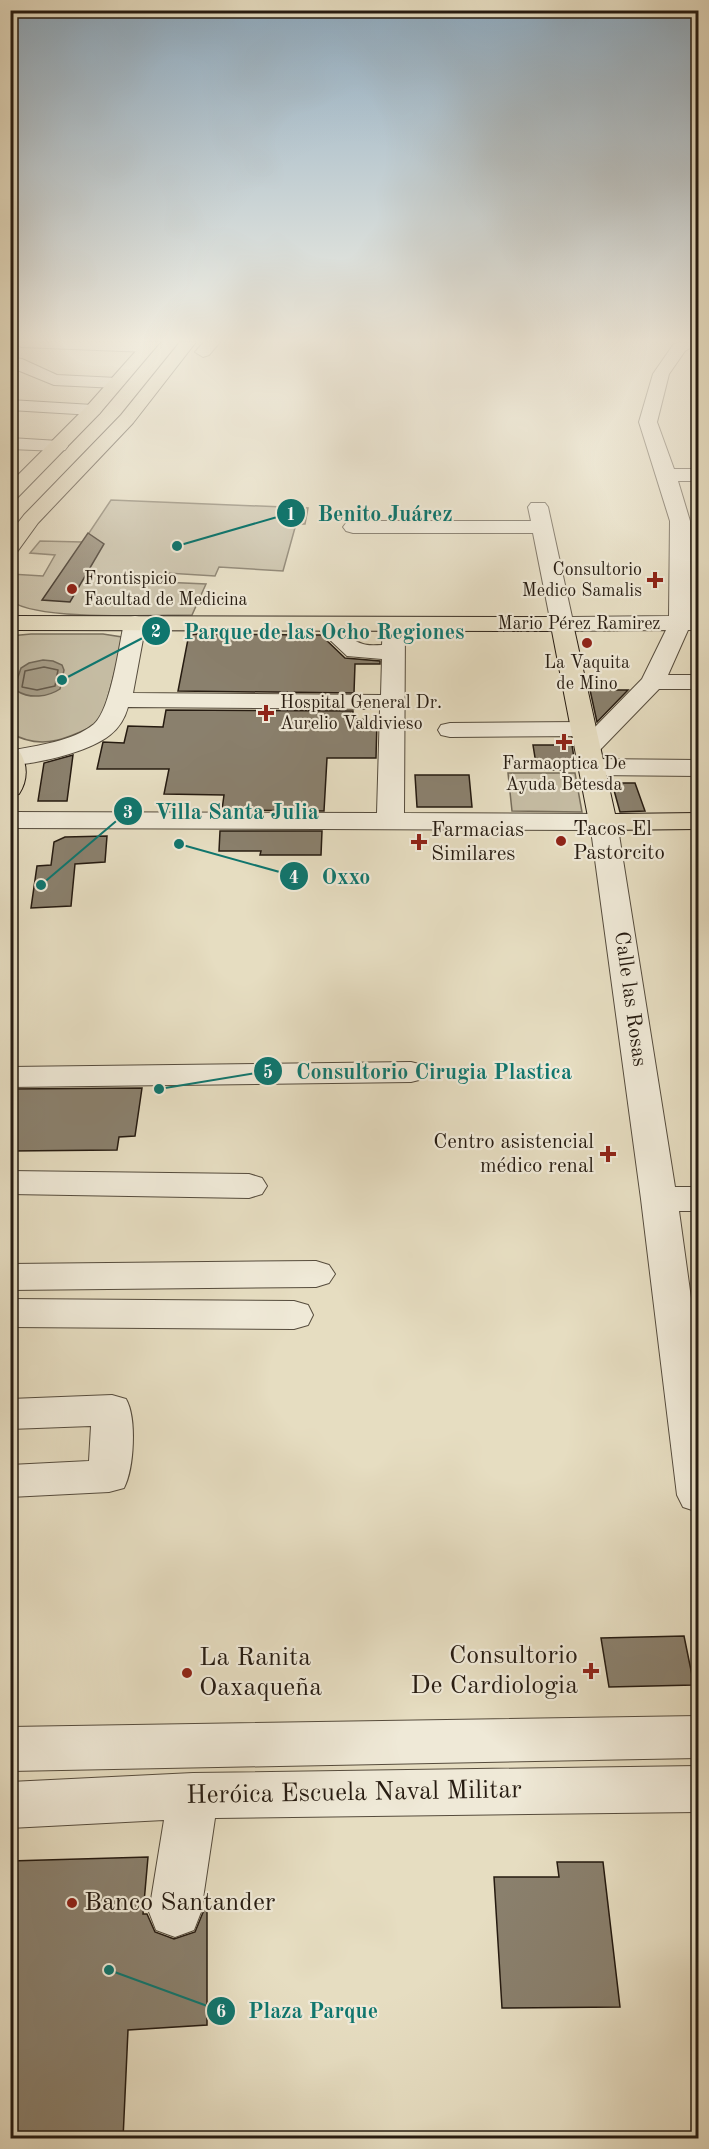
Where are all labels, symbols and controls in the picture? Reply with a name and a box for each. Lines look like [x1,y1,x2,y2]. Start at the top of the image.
callout: Benito Juárez [276,493,465,533]
text: Benito Juárez [317,504,453,526]
text: 1 [286,506,296,524]
place label: Consultorio Medico Samalis [522,561,642,600]
place label: Frontispicio Facultad de Medicina [84,570,248,609]
marker: Consultorio Medico Samalis [646,571,664,589]
marker: Frontispicio Facultad de Medicina [65,582,79,596]
callout: Parque de las Ocho Regiones [141,611,476,651]
street label: Mario Pérez Ramirez [498,615,660,633]
text: Parque de las Ocho Regiones [183,622,465,644]
text: 2 [151,623,161,641]
marker: La Vaquita de Mino [580,636,594,650]
place label: La Vaquita de Mino [544,654,630,693]
place label: Hospital General Dr. Aurelio Valdivieso [280,694,442,733]
marker: Hospital General Dr. Aurelio Valdivieso [257,704,275,722]
marker: Farmaoptica De Ayuda Betesda [555,733,573,751]
place label: Farmaoptica De Ayuda Betesda [502,755,626,794]
callout: Villa Santa Julia [113,791,331,831]
text: Villa Santa Julia [155,802,319,824]
text: 3 [123,804,133,822]
place label: Tacos El Pastorcito [573,819,665,864]
place label: Farmacias Similares [431,820,524,865]
marker: Tacos El Pastorcito [554,834,568,848]
marker: Farmacias Similares [412,835,426,849]
callout: Oxxo [279,856,382,896]
text: Oxxo [322,867,370,889]
text: 4 [289,869,299,887]
street label: Calle las Rosas [610,930,650,1068]
callout: Consultorio Cirugia Plastica [253,1051,584,1091]
text: Consultorio Cirugia Plastica [296,1062,572,1084]
text: 5 [263,1064,273,1082]
place label: Centro asistencial médico renal [433,1132,594,1177]
marker: Centro asistencial médico renal [599,1145,617,1163]
place label: Consultorio De Cardiologia [410,1643,578,1699]
place label: La Ranita Oaxaqueña [199,1645,322,1701]
marker: Consultorio De Cardiologia [582,1662,600,1680]
marker: La Ranita Oaxaqueña [180,1666,194,1680]
street label: Heróica Escuela Naval Militar [186,1777,522,1809]
place label: Banco Santander [84,1890,276,1916]
marker: Banco Santander [65,1896,79,1910]
callout: Plaza Parque [206,1991,390,2031]
text: Plaza Parque [248,2001,378,2023]
text: 6 [216,2003,226,2021]

